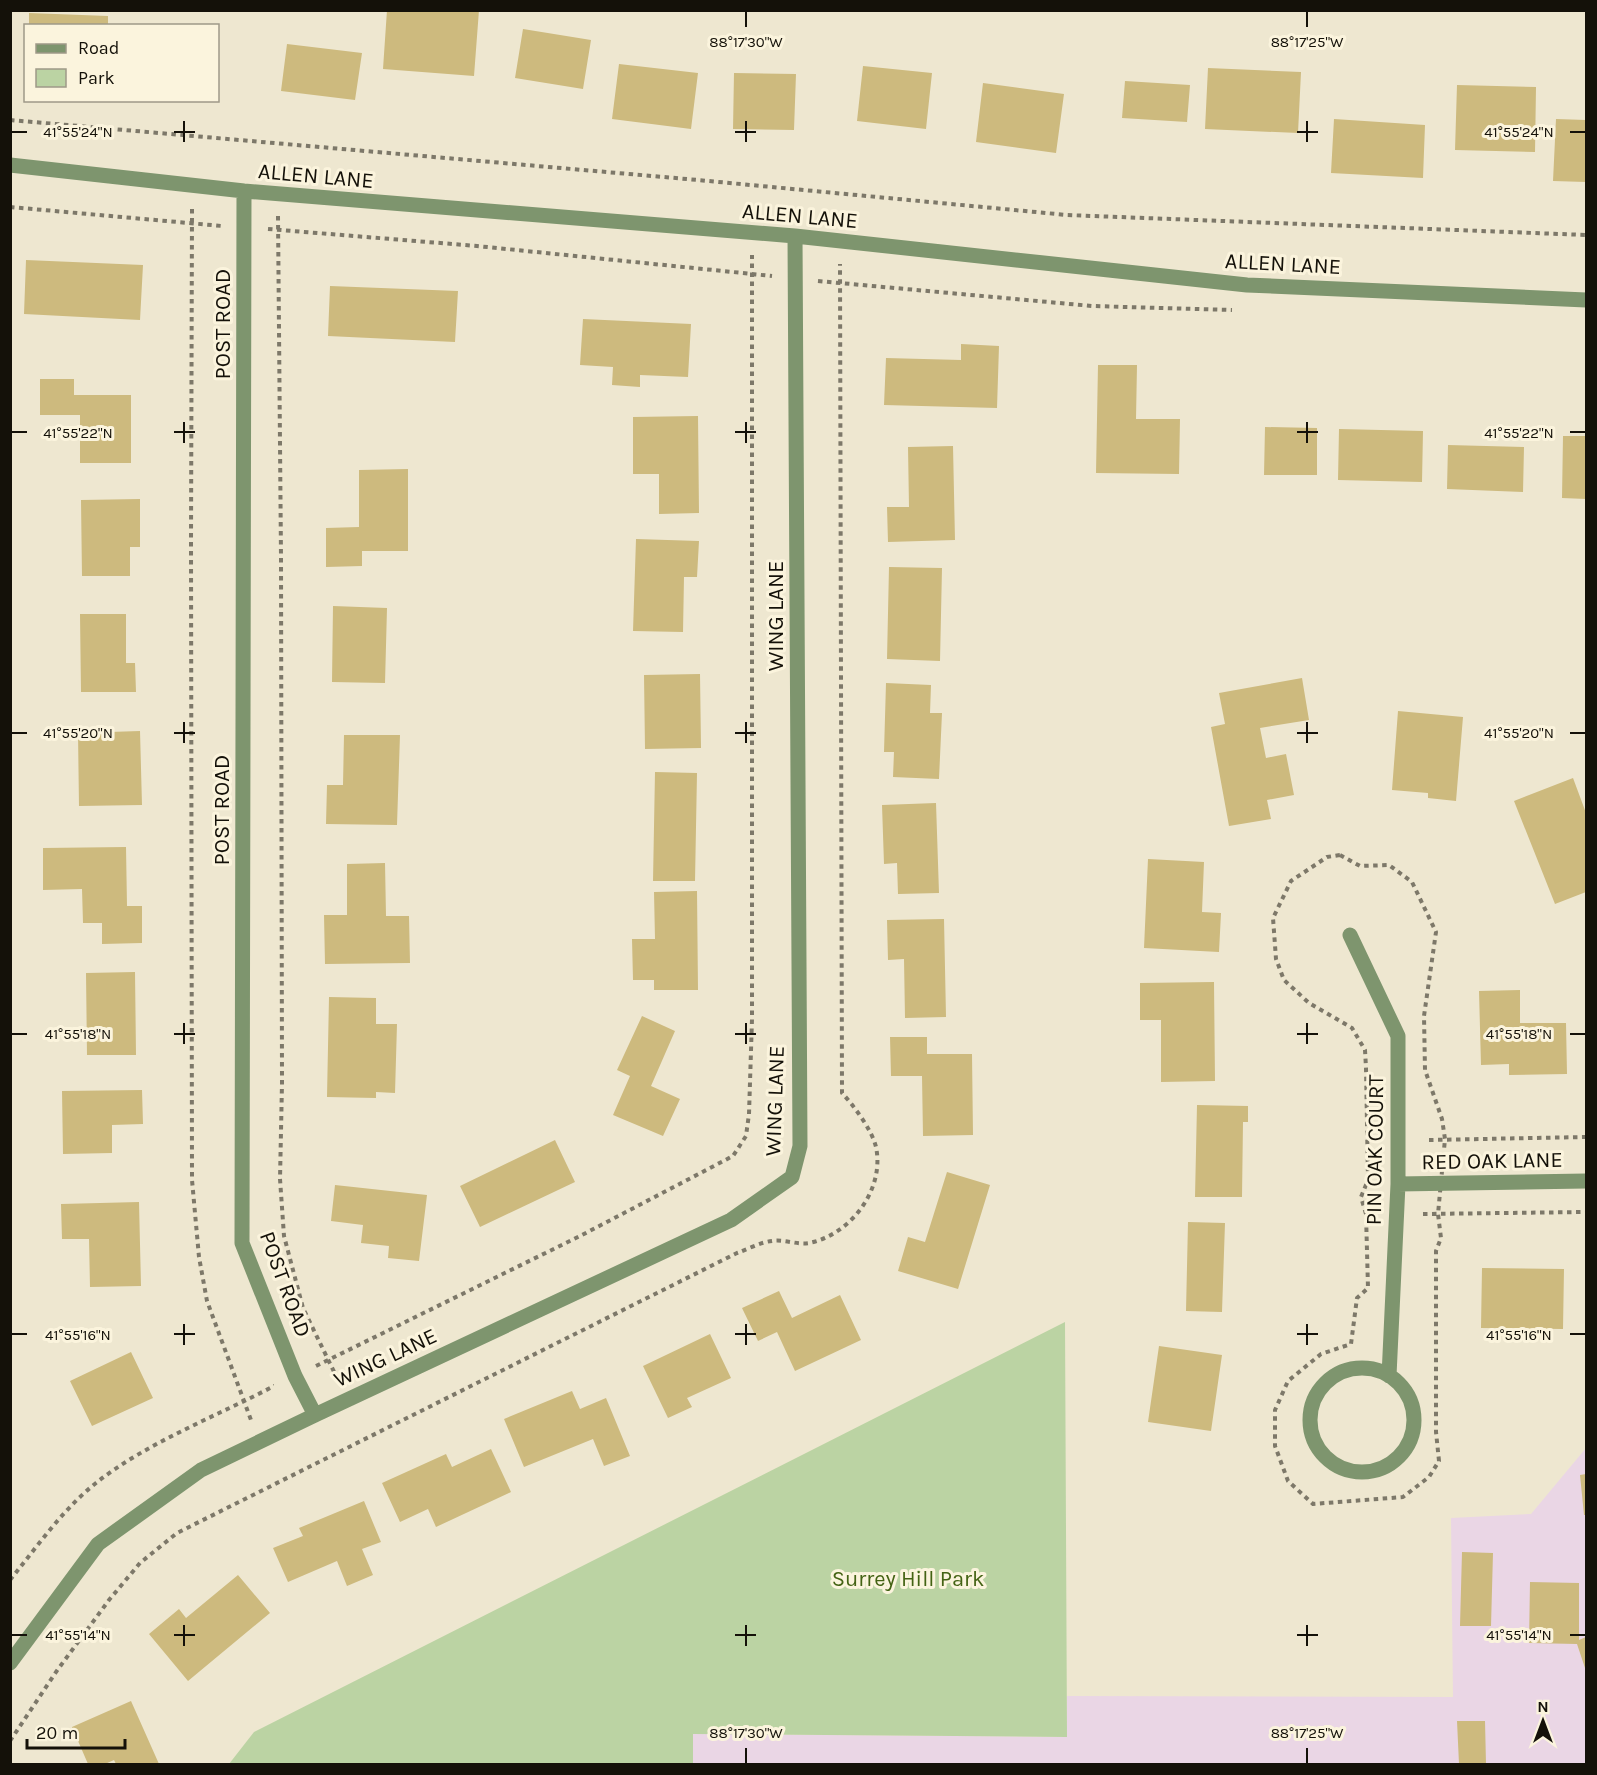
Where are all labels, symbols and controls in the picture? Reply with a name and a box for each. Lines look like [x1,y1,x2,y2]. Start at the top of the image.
legend [24,24,219,102]
text: 88°17'30"W [709,33,783,51]
text: 88°17'25"W [1271,33,1344,51]
text: Road [78,37,119,59]
text: Park [78,67,115,89]
text: 41°55'24"N [43,123,113,141]
text: 41°55'24"N [1484,123,1554,141]
street label: ALLEN LANE [257,158,375,194]
street label: ALLEN LANE [741,198,859,234]
street label: ALLEN LANE [1224,248,1342,280]
street label: POST ROAD [210,269,236,379]
text: 41°55'22"N [43,424,113,442]
text: 41°55'22"N [1484,424,1554,442]
street label: WING LANE [763,561,789,671]
text: 41°55'20"N [43,724,113,742]
text: 41°55'20"N [1484,724,1554,742]
street label: POST ROAD [209,755,235,865]
text: 41°55'18"N [45,1025,111,1043]
text: 41°55'18"N [1486,1025,1552,1043]
street label: WING LANE [760,1045,790,1157]
street label: PIN OAK COURT [1361,1075,1389,1226]
street label: RED OAK LANE [1421,1147,1563,1175]
street label: POST ROAD [254,1228,316,1341]
street label: WING LANE [330,1323,441,1393]
text: 41°55'16"N [45,1326,111,1344]
text: 41°55'16"N [1486,1326,1552,1344]
park label: Surrey Hill Park [832,1566,984,1592]
text: 41°55'14"N [45,1626,111,1644]
text: 41°55'14"N [1486,1626,1552,1644]
north arrow [1513,1691,1573,1751]
text: N [1537,1697,1549,1716]
scale bar [27,1712,124,1750]
text: 20 m [36,1722,78,1744]
text: 88°17'30"W [709,1724,783,1742]
text: 88°17'25"W [1271,1724,1344,1742]

